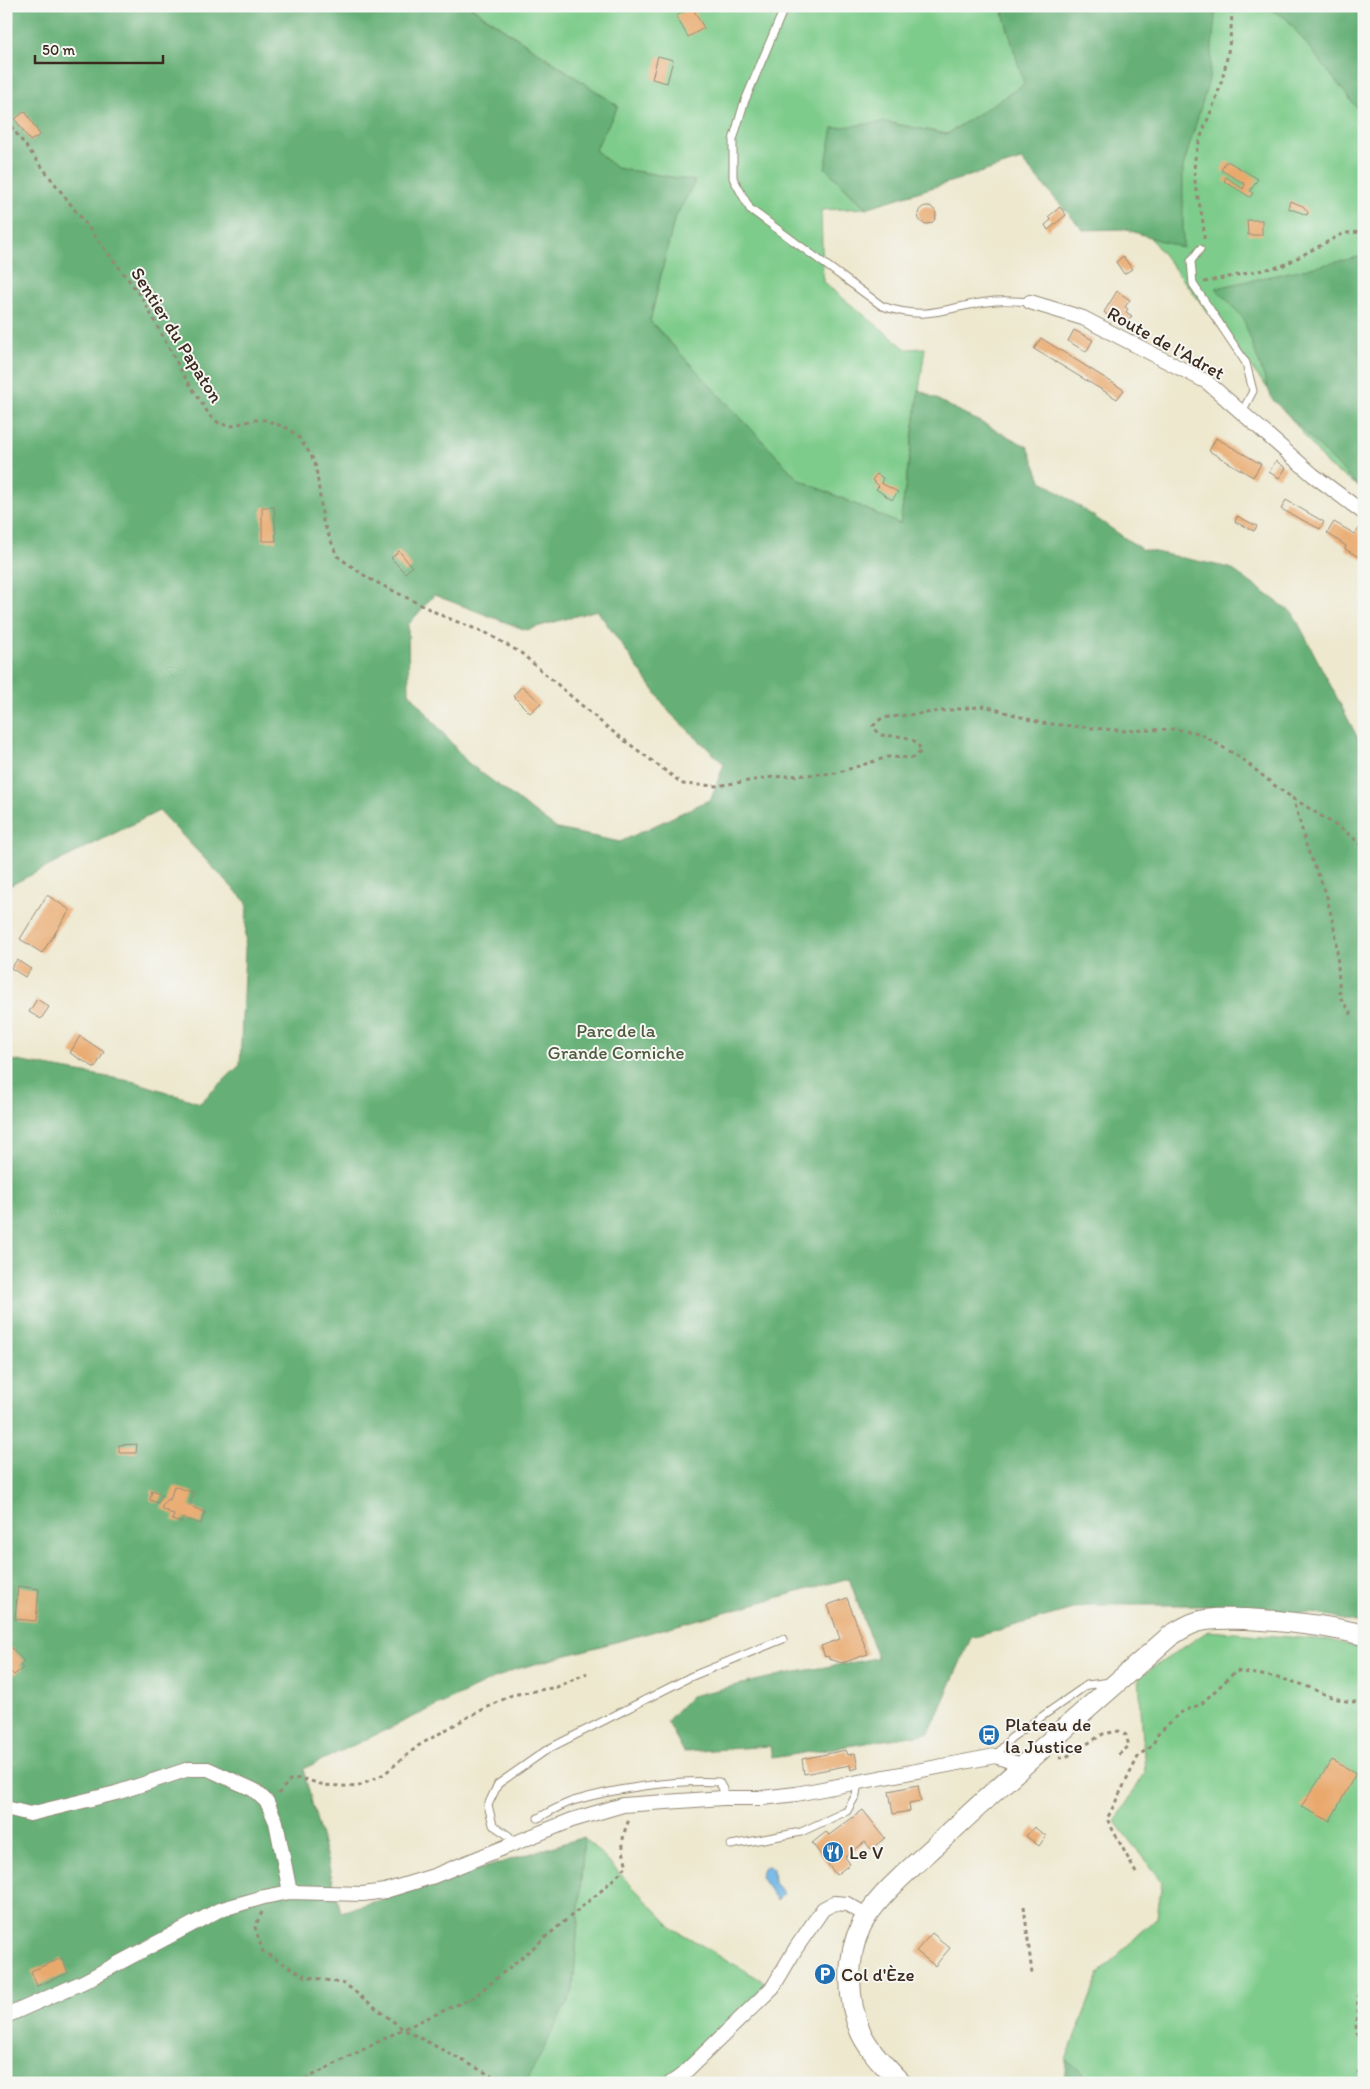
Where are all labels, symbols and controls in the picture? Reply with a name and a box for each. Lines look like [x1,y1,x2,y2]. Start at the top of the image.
scale bar [35,32,162,64]
text: 50 m [42,41,75,59]
street label: Sentier du Papaton [126,263,228,407]
street label: Route de l'Adret [1103,301,1229,385]
park label: Parc de la Grande Corniche [548,1019,684,1064]
place label: Plateau de la Justice [1005,1713,1091,1758]
bus stop icon: Plateau de la Justice [977,1723,1001,1747]
restaurant icon: Le V [821,1840,845,1864]
place label: Le V [849,1841,883,1864]
parking icon: Col d'Èze [813,1962,837,1986]
place label: Col d'Èze [841,1963,915,1986]

